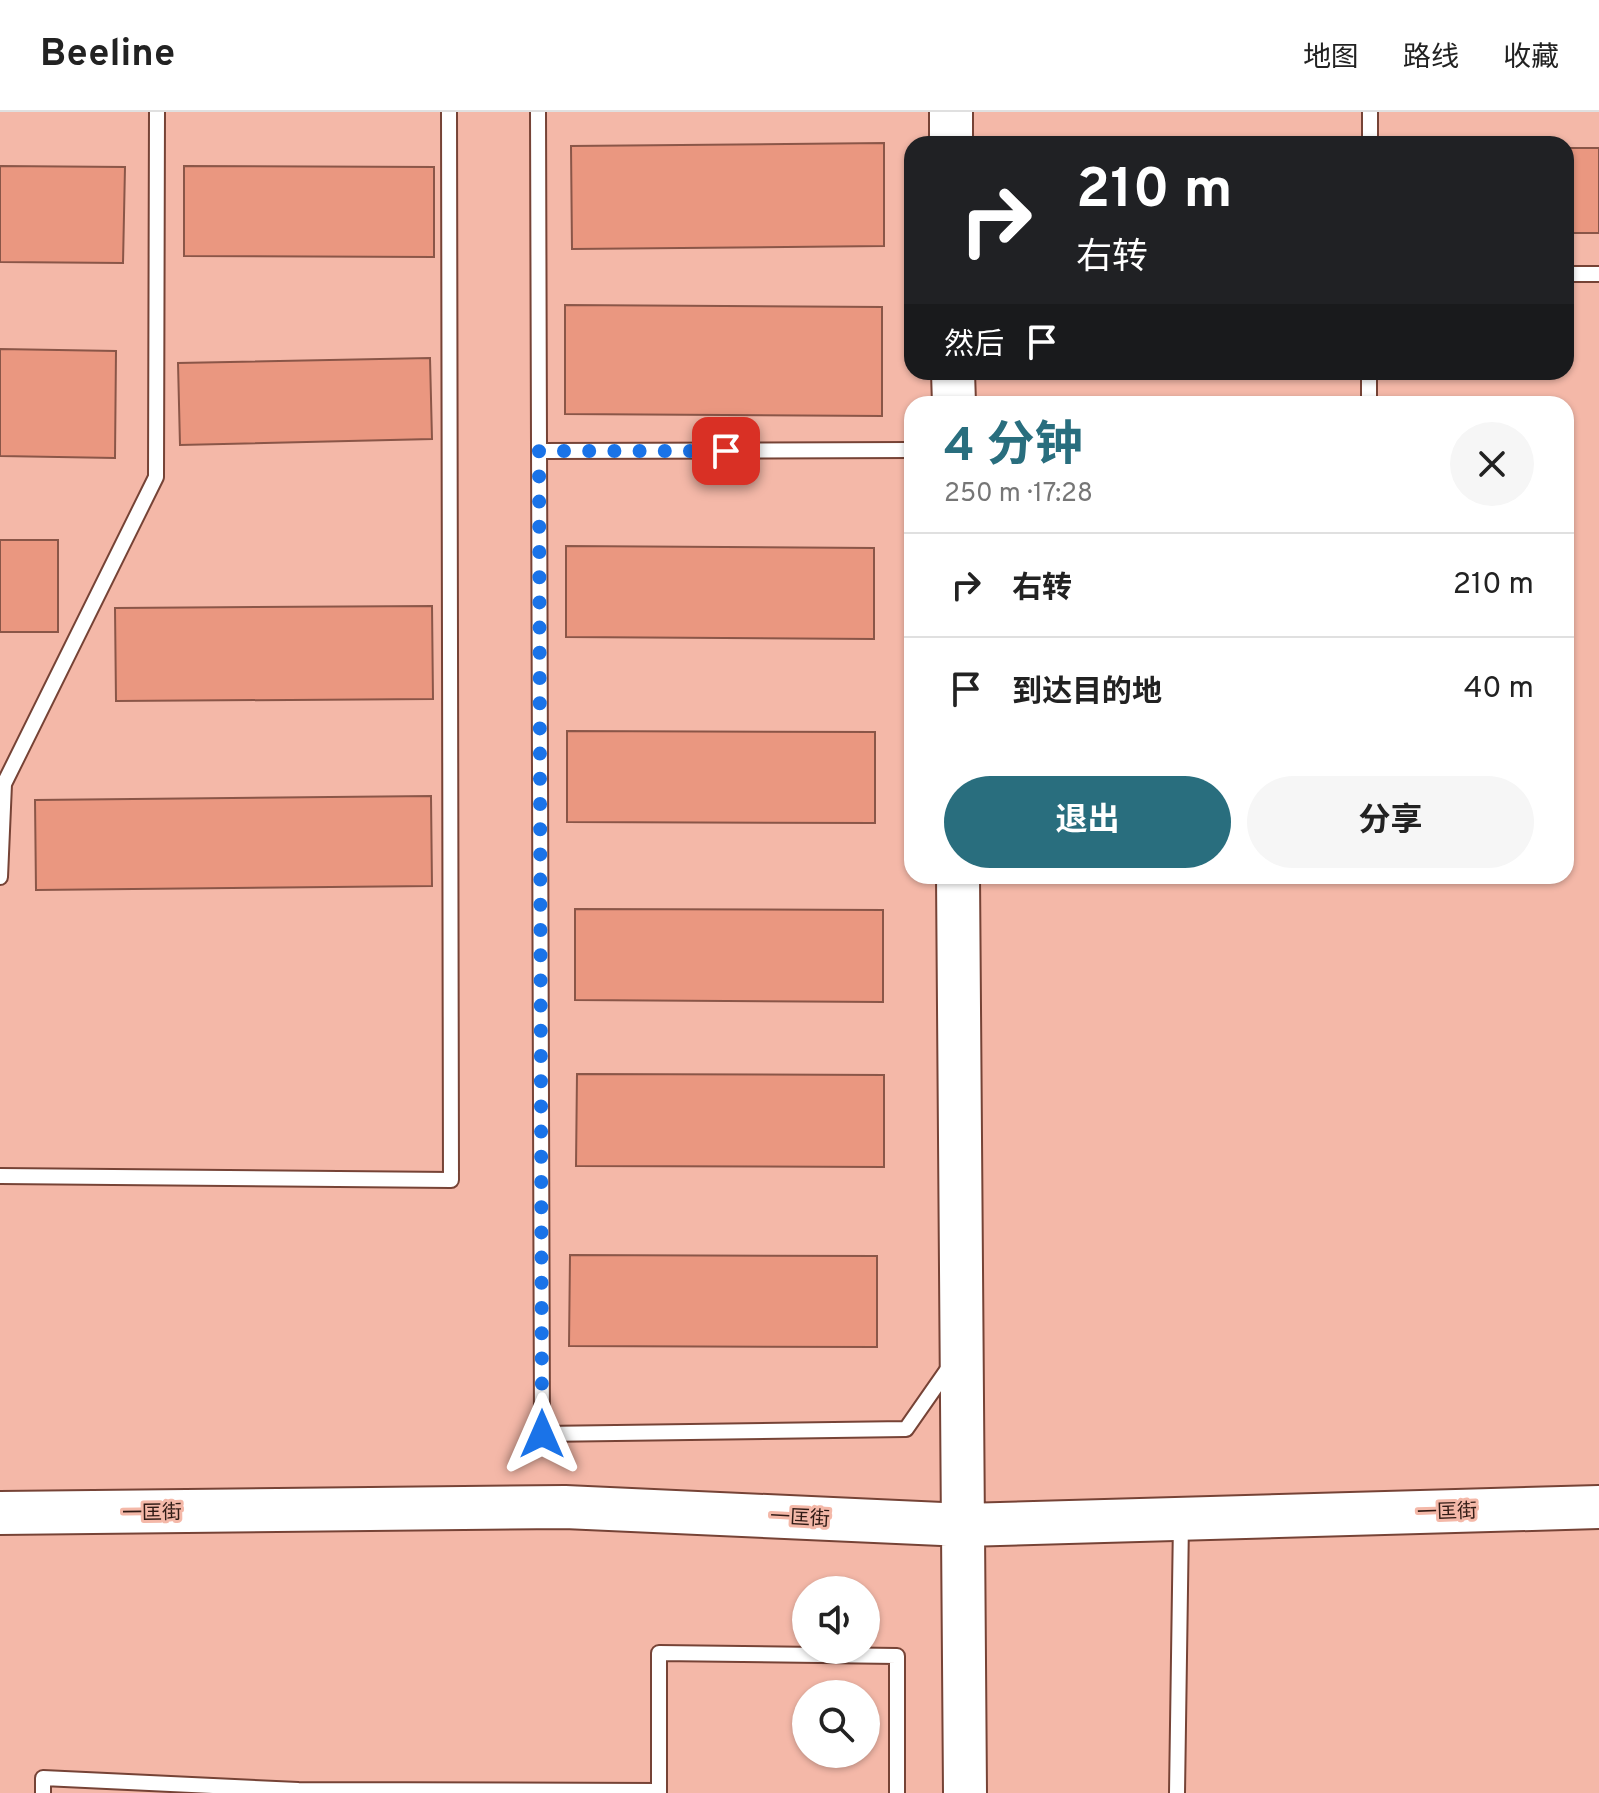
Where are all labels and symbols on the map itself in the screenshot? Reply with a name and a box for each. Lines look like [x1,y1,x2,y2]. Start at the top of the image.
pin [692,417,760,485]
position arrow [500,1392,584,1476]
street label: 一匡街 [1417,1499,1478,1527]
street label: 一匡街 [122,1500,182,1528]
street label: 一匡街 [769,1504,831,1534]

